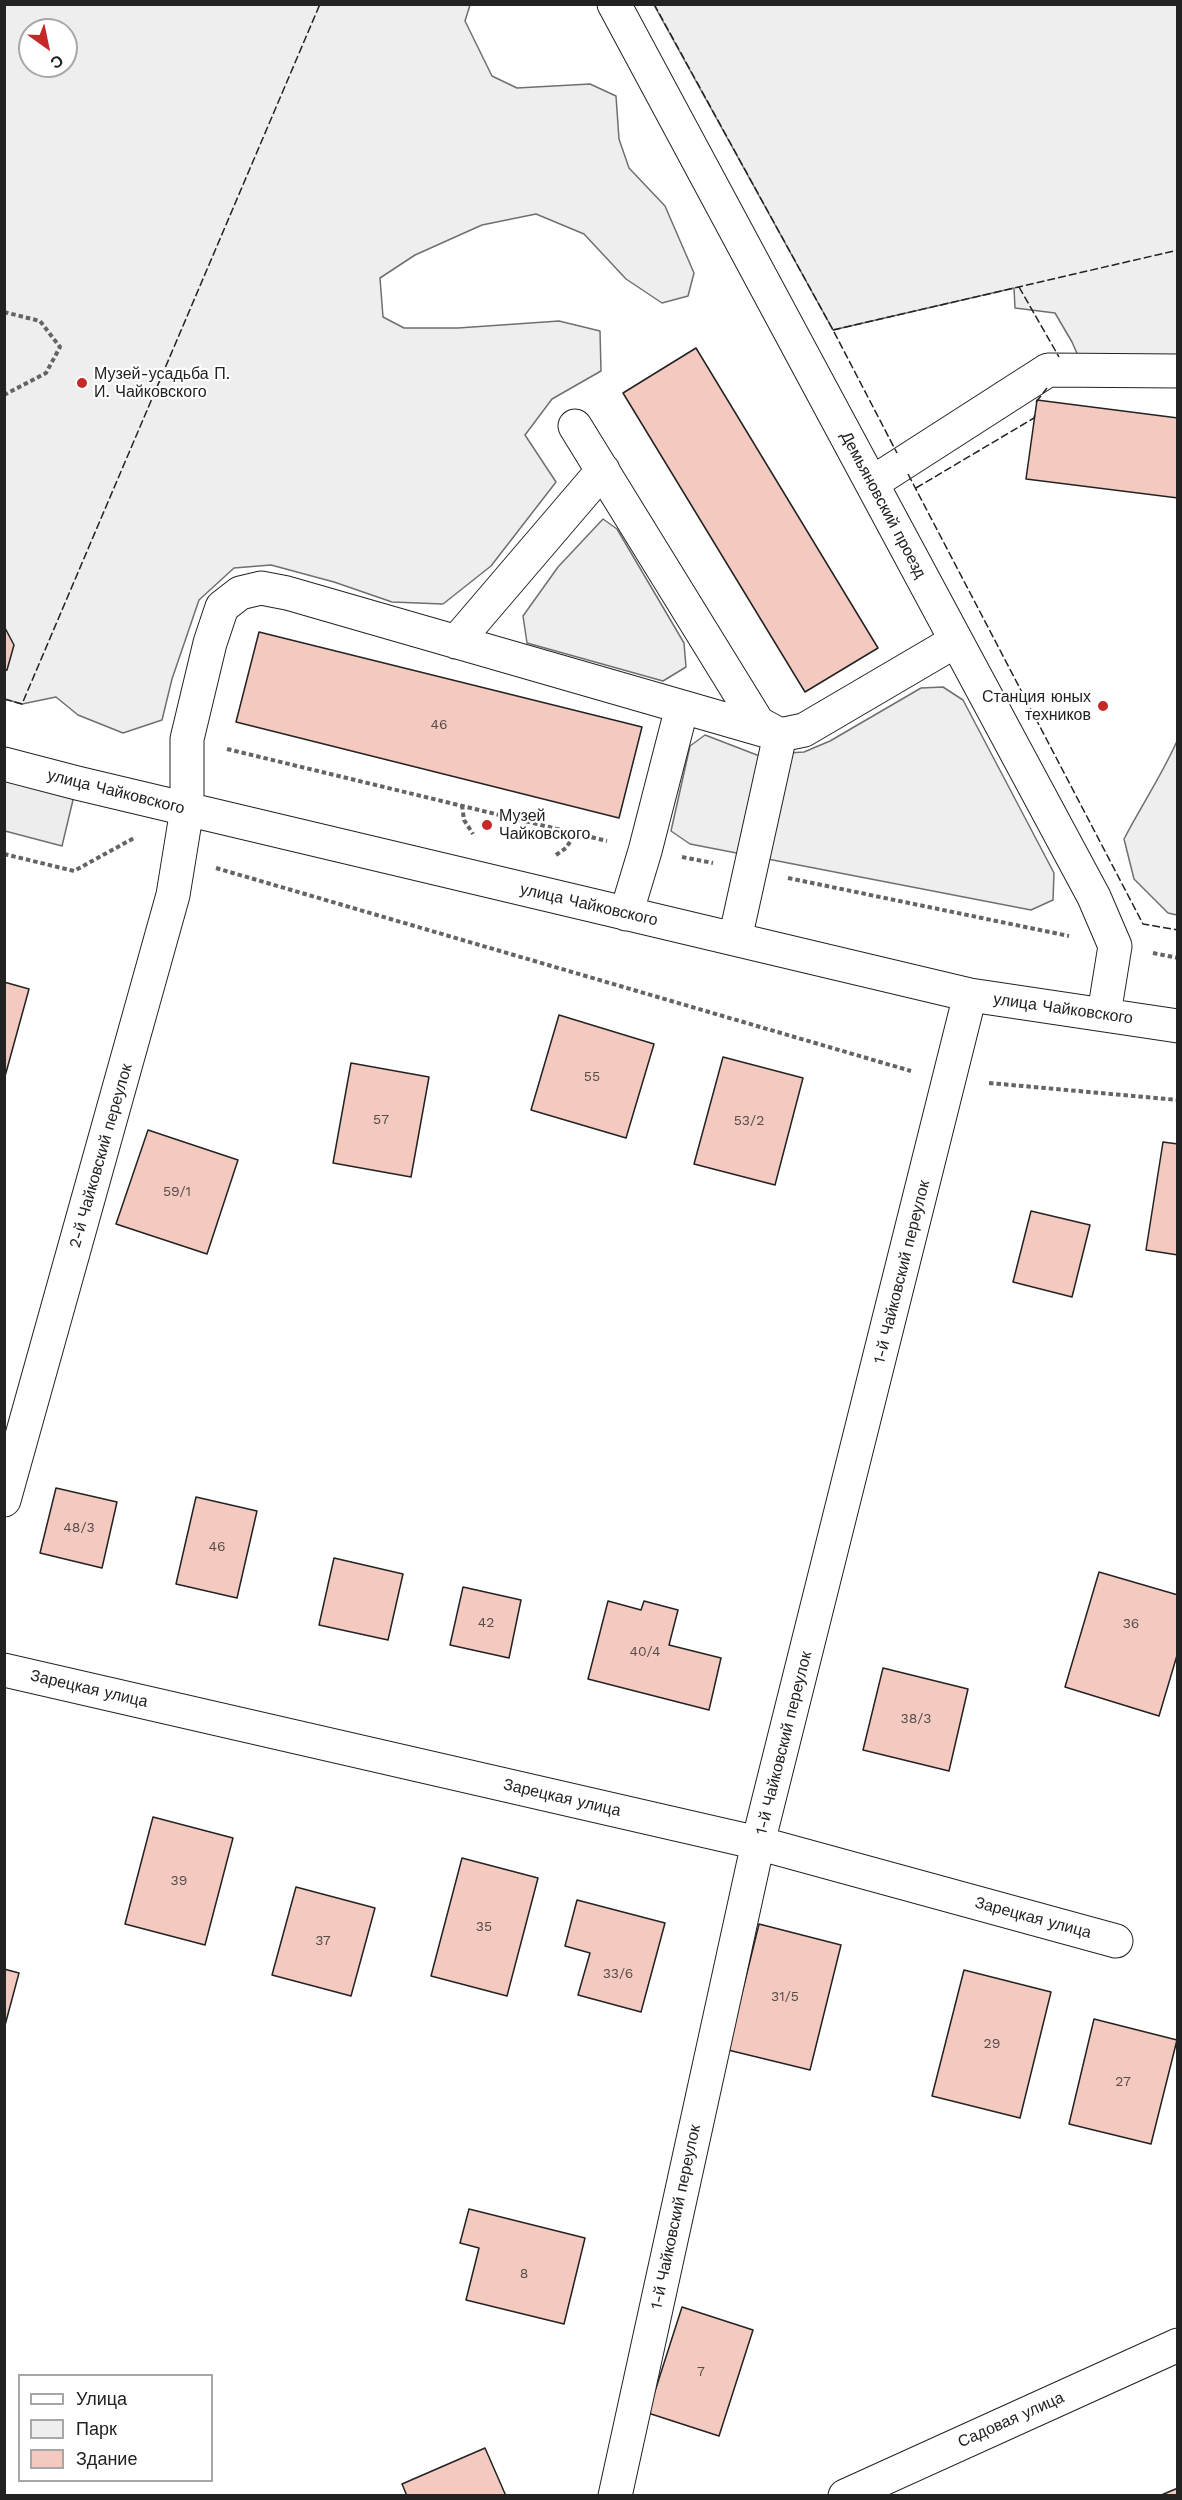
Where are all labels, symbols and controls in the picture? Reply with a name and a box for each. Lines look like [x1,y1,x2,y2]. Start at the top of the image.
north arrow [18,18,78,78]
text: С [47,51,67,73]
place label: Музей-усадьба П. И. Чайковского [94,364,230,402]
marker: Музей-усадьба П. И. Чайковского [75,376,89,390]
street label: Демьяновский проезд [836,428,930,582]
place label: Станция юных техников [982,687,1091,725]
marker: Станция юных техников [1096,699,1110,713]
house number: 46 [430,717,448,733]
street label: улица Чайковского [45,766,187,818]
place label: Музей Чайковского [499,806,590,844]
marker: Музей Чайковского [480,818,494,832]
street label: улица Чайковского [518,880,660,930]
street label: улица Чайковского [992,990,1134,1028]
street label: 2-й Чайковский переулок [65,1062,137,1250]
house number: 55 [584,1069,600,1085]
house number: 57 [373,1112,389,1128]
house number: 53/2 [734,1113,764,1129]
street label: 1-й Чайковский переулок [870,1178,934,1366]
house number: 59/1 [163,1184,191,1200]
house number: 48/3 [63,1520,95,1536]
house number: 46 [208,1539,226,1555]
house number: 42 [478,1615,494,1631]
house number: 36 [1123,1616,1139,1632]
house number: 40/4 [629,1644,661,1660]
street label: 1-й Чайковский переулок [752,1649,816,1837]
street label: Зарецкая улица [28,1666,150,1712]
house number: 38/3 [900,1711,932,1727]
street label: Зарецкая улица [501,1775,623,1821]
house number: 39 [171,1873,187,1889]
street label: Зарецкая улица [973,1893,1093,1943]
house number: 35 [476,1919,492,1935]
house number: 37 [315,1933,331,1949]
house number: 33/6 [603,1966,633,1982]
house number: 31/5 [771,1989,799,2005]
house number: 29 [984,2036,1000,2052]
house number: 27 [1115,2074,1131,2090]
street label: 1-й Чайковский переулок [647,2123,705,2311]
house number: 8 [520,2266,528,2282]
house number: 7 [697,2364,705,2380]
legend [18,2374,213,2482]
text: Улица [76,2388,127,2409]
street label: Садовая улица [955,2388,1067,2452]
text: Парк [76,2418,117,2439]
text: Здание [76,2448,137,2469]

